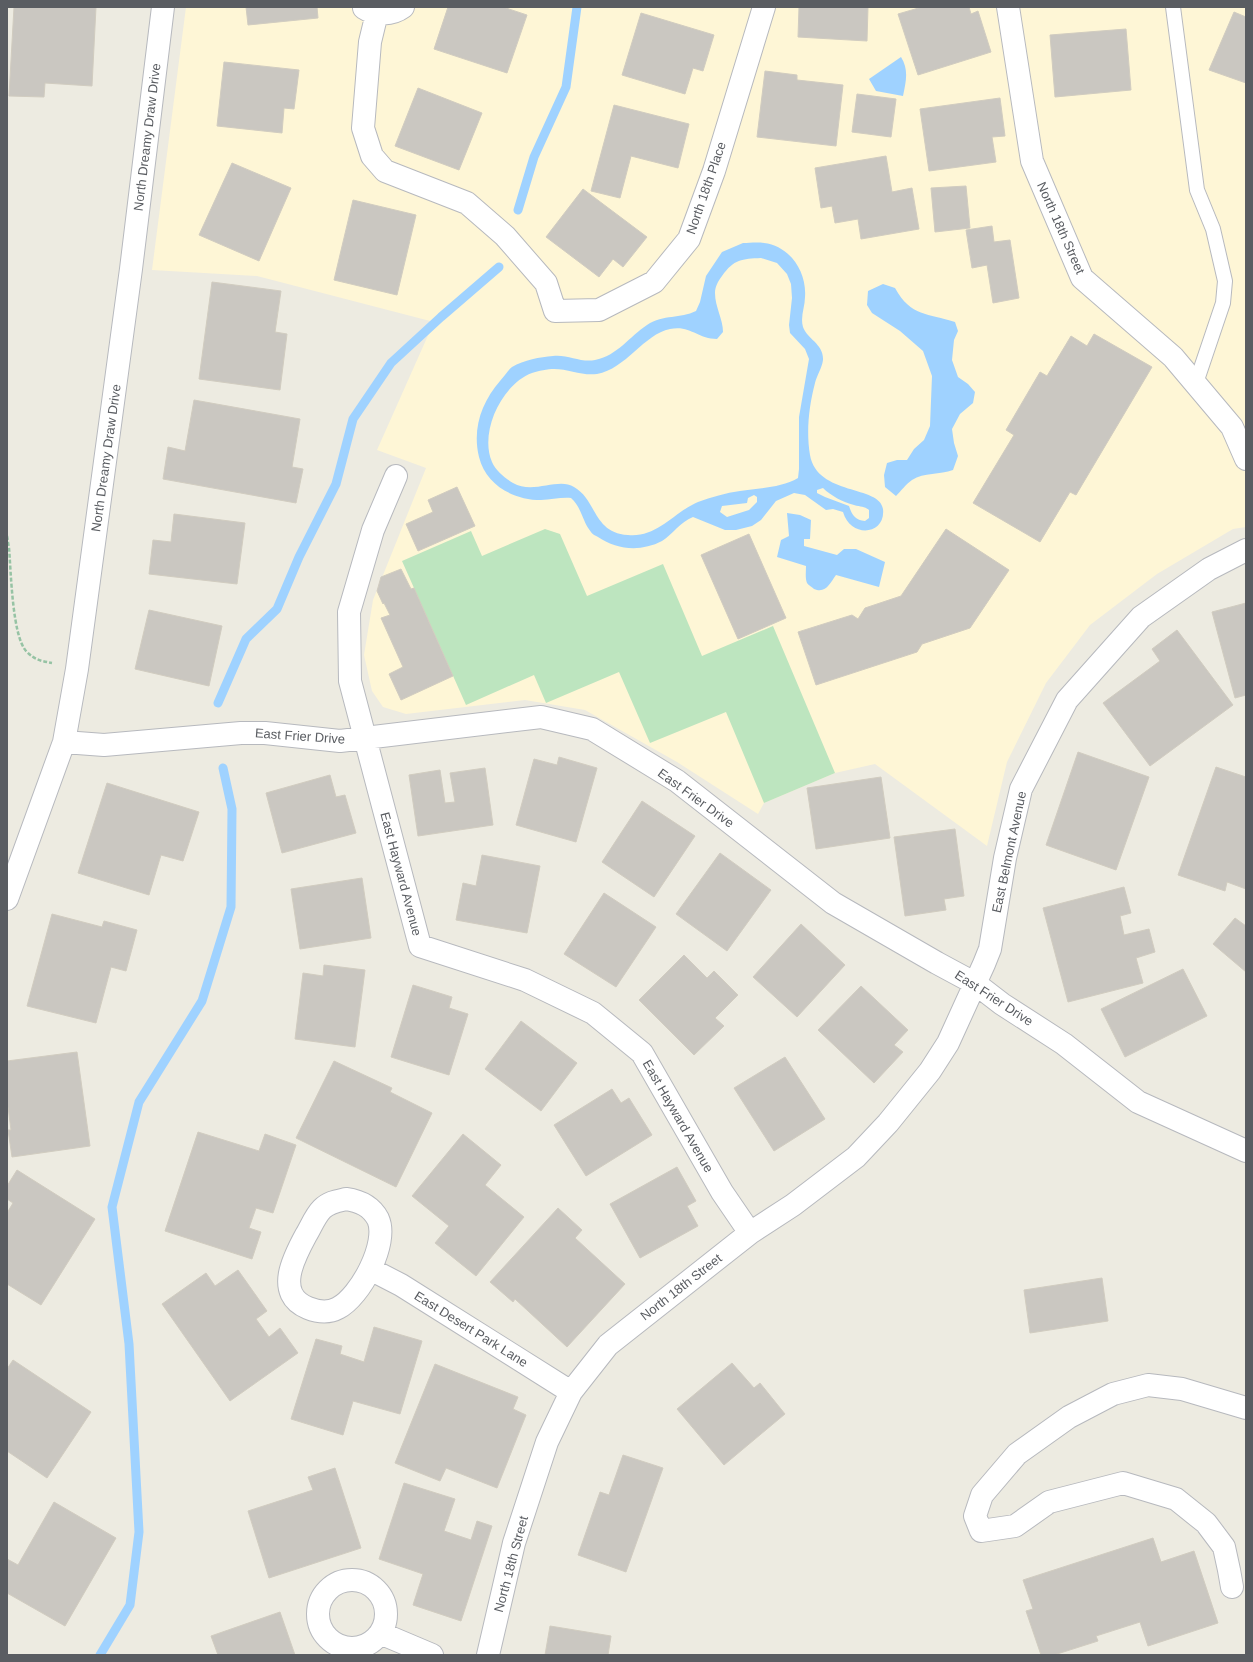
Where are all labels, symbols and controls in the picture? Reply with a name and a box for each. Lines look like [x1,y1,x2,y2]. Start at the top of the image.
street label: North Dreamy Draw Drive [130,62,164,212]
street label: North 18th Place [683,140,729,236]
street label: North 18th Street [1034,180,1088,277]
street label: North Dreamy Draw Drive [88,383,124,533]
street label: East Frier Drive [254,725,346,747]
street label: East Frier Drive [655,765,737,831]
street label: East Belmont Avenue [989,790,1029,914]
street label: East Hayward Avenue [377,810,425,938]
street label: East Frier Drive [952,967,1036,1029]
street label: East Hayward Avenue [640,1057,716,1175]
street label: North 18th Street [637,1250,725,1323]
street label: East Desert Park Lane [412,1288,530,1370]
street label: North 18th Street [491,1514,531,1614]

